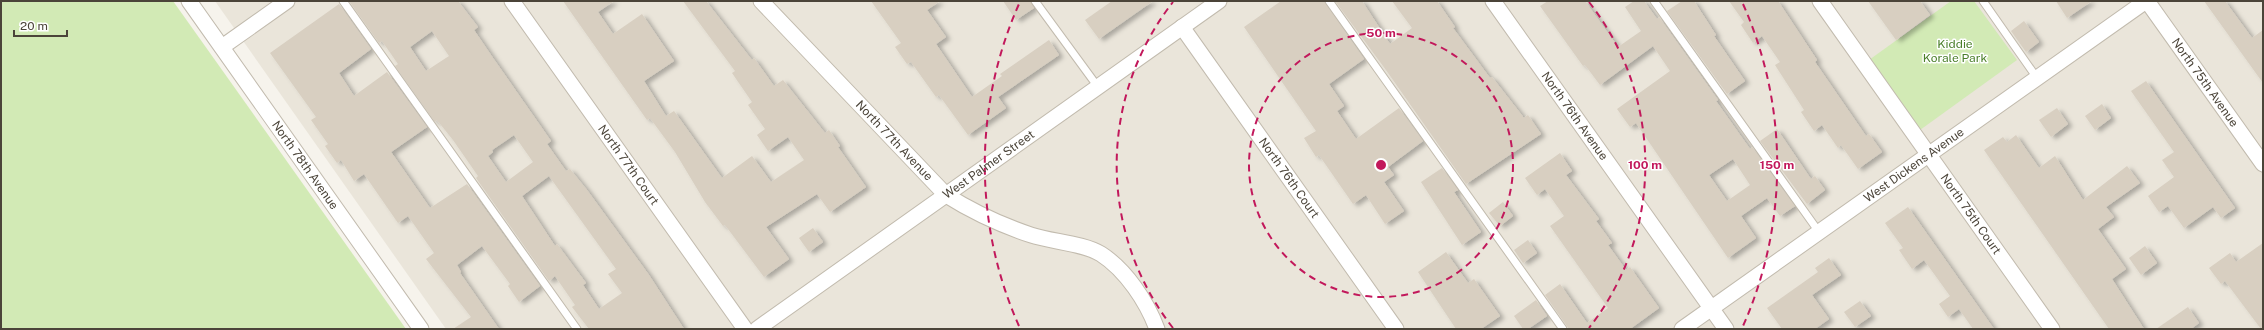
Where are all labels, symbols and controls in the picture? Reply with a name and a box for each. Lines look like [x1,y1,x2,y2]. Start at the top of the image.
scale bar [14,12,67,38]
text: 20 m [20,19,48,33]
text: 50 m [1366,26,1396,40]
street label: North 75th Avenue [2169,35,2241,130]
park label: Kiddie Korale Park [1923,37,1987,65]
street label: North 76th Avenue [1539,69,1611,163]
street label: North 77th Avenue [853,98,936,184]
street label: North 78th Avenue [269,118,341,212]
street label: North 77th Court [595,122,662,208]
street label: West Dickens Avenue [1861,125,1967,205]
street label: West Palmer Street [940,127,1037,202]
street label: North 76th Court [1256,135,1322,221]
centre of rings [1374,158,1388,172]
text: 100 m [1628,158,1662,172]
text: 150 m [1760,158,1794,172]
street label: North 75th Court [1937,171,2004,257]

